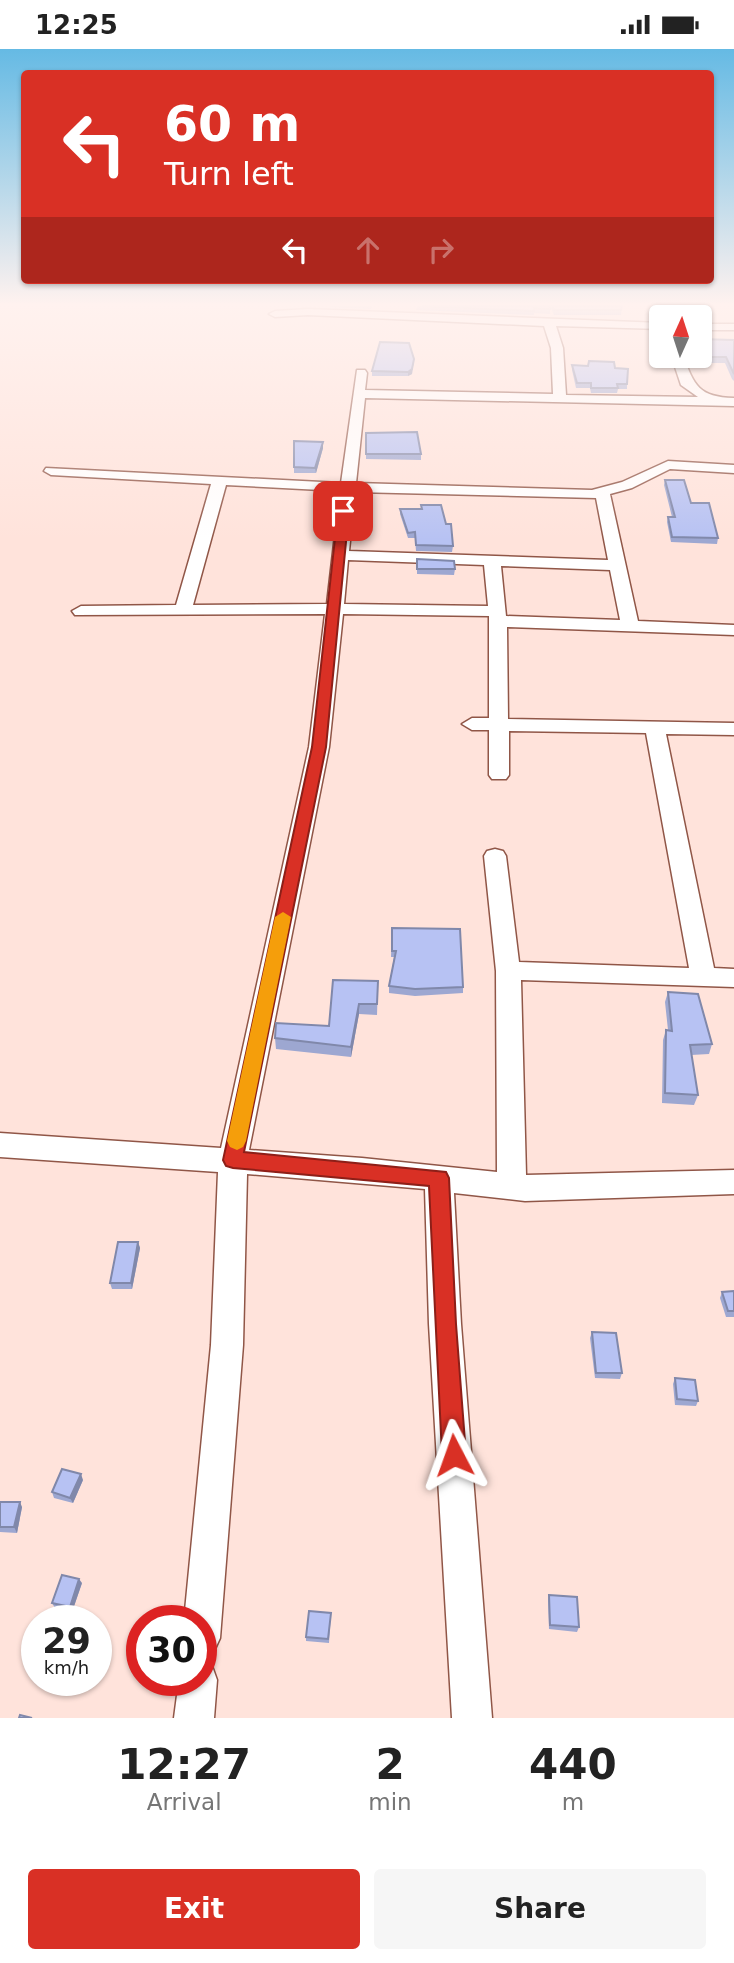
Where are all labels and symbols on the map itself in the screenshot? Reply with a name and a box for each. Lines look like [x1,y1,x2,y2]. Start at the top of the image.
north arrow [649,305,712,367]
pin [313,481,373,541]
position arrow [417,1418,491,1492]
speed limit sign: 30 [126,1605,217,1696]

